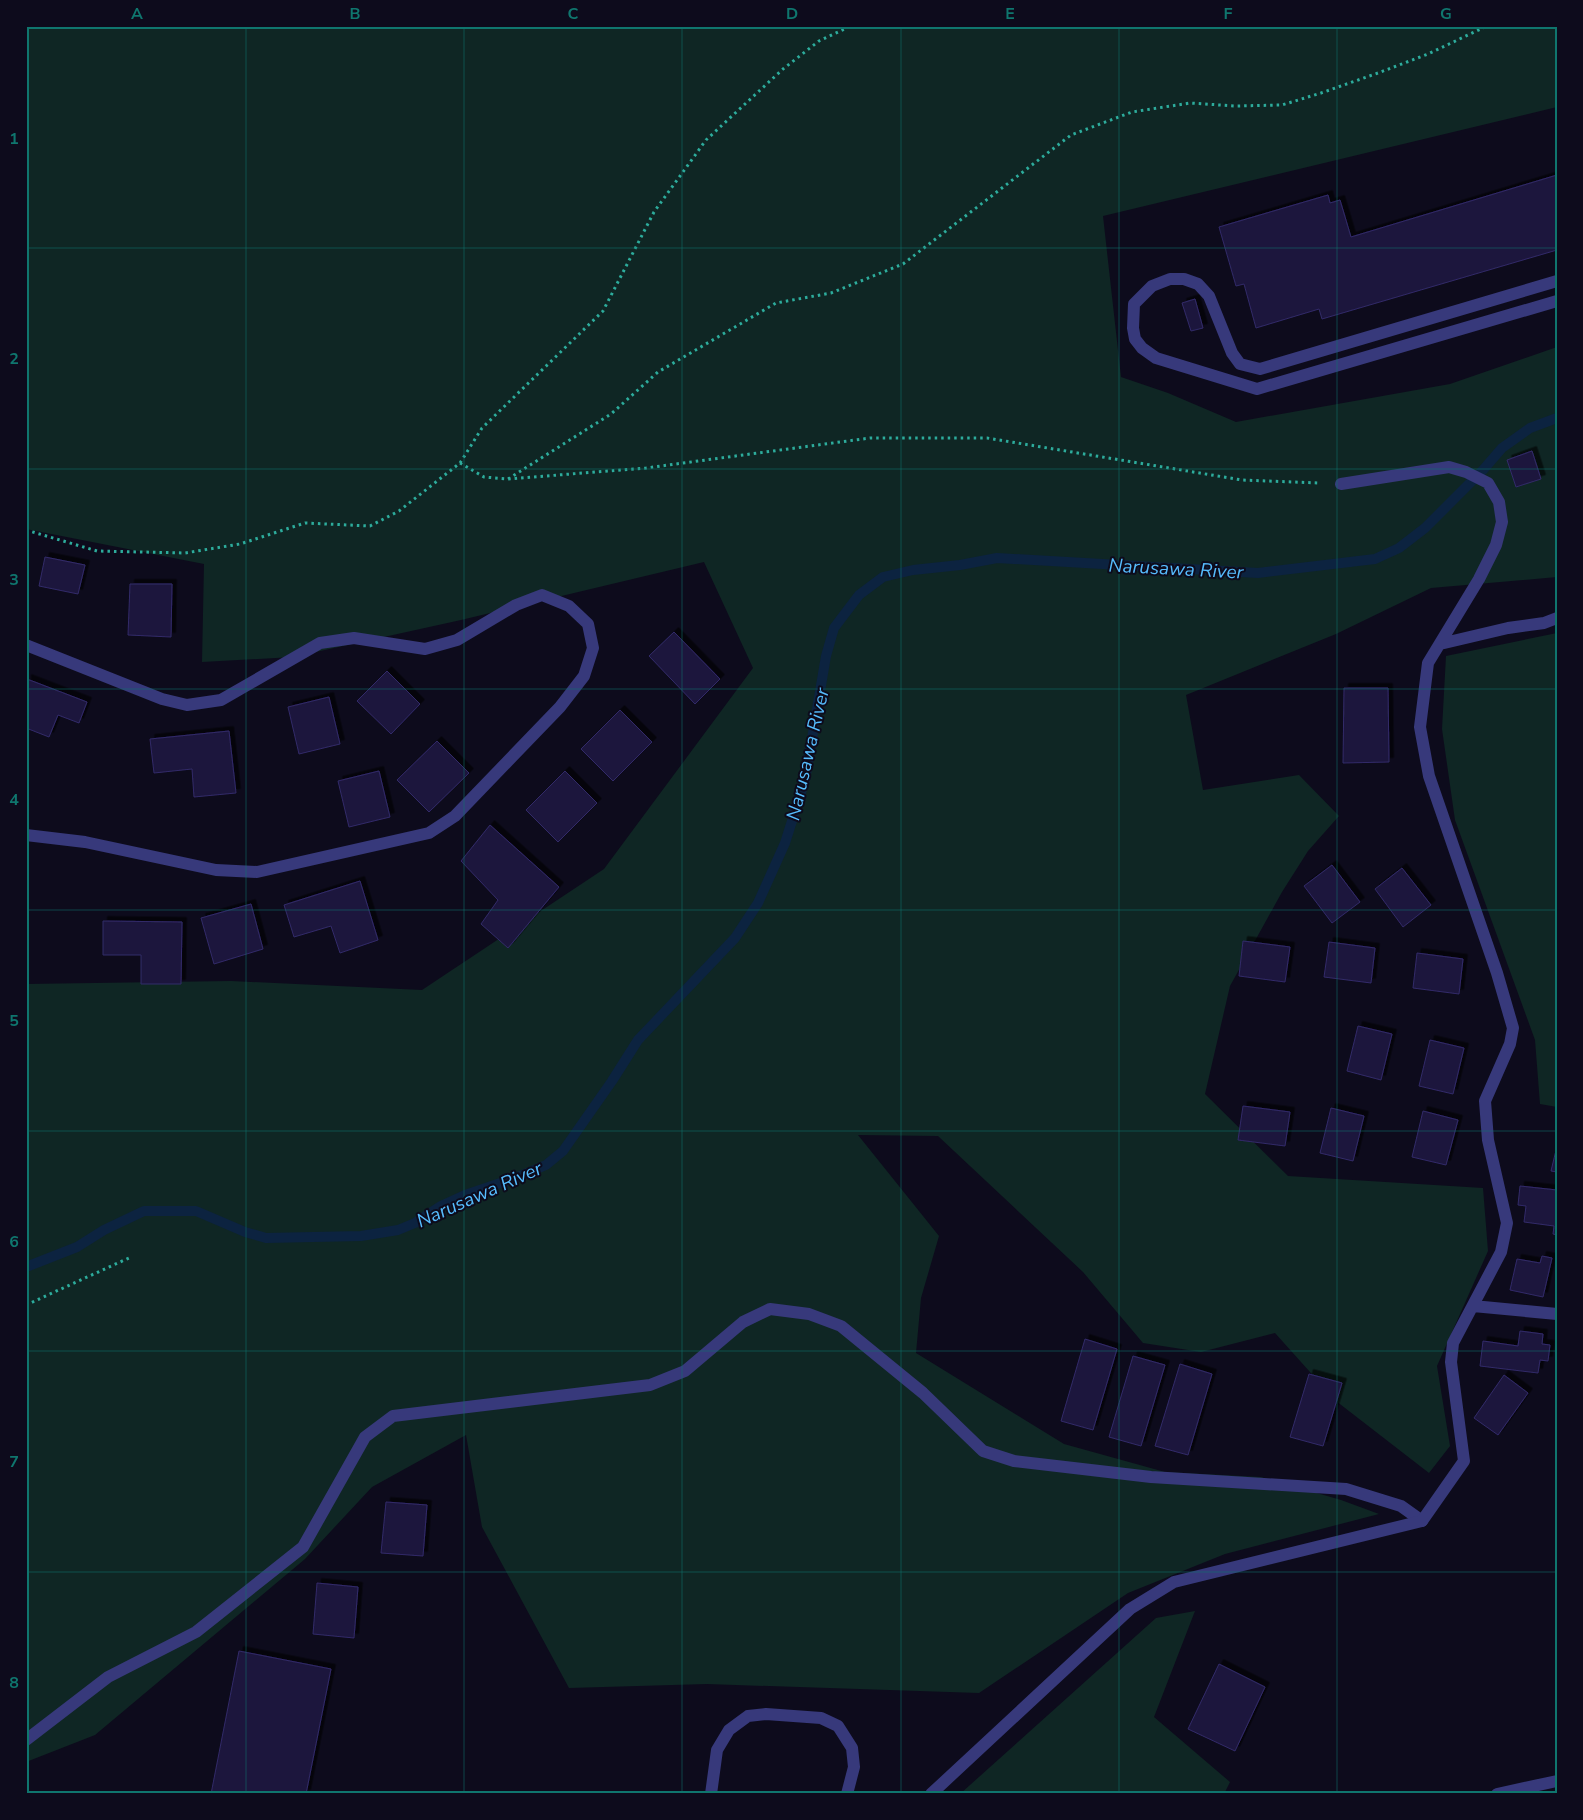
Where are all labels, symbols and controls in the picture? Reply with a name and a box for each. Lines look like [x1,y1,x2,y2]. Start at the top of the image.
text: A [131,3,143,25]
text: B [349,3,361,25]
text: C [568,3,579,25]
text: D [786,3,798,25]
text: E [1005,3,1015,25]
text: F [1224,3,1233,25]
text: G [1440,3,1452,25]
text: 1 [9,128,19,150]
text: 2 [9,348,19,370]
water label: Narusawa River [1108,552,1245,586]
text: 3 [9,569,19,591]
water label: Narusawa River [780,684,836,823]
text: 4 [9,789,19,811]
text: 5 [9,1010,19,1032]
water label: Narusawa River [412,1155,547,1234]
text: 6 [9,1231,19,1253]
text: 7 [9,1451,19,1473]
text: 8 [9,1672,19,1694]

